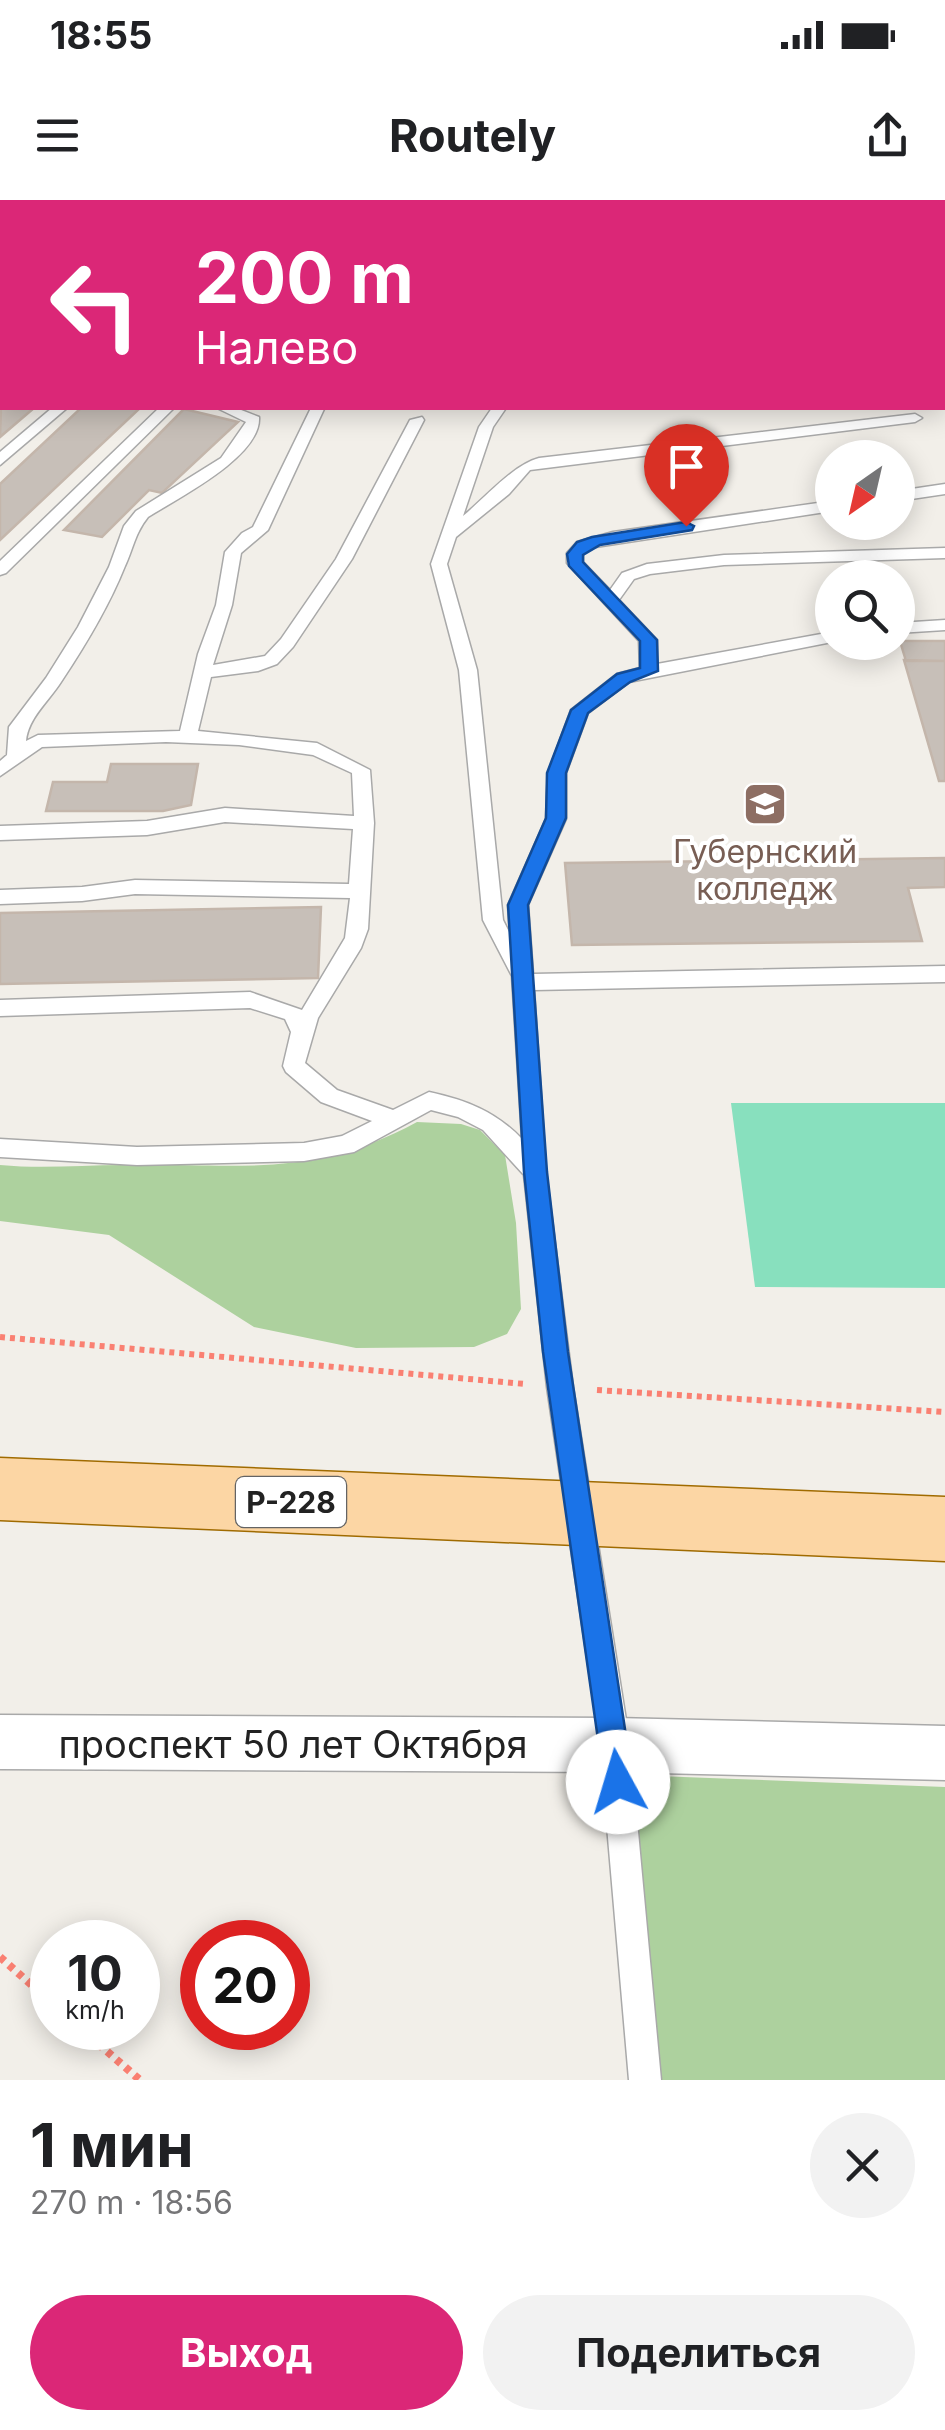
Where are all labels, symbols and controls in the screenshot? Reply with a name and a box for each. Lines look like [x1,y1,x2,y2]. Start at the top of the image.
text: 18:55 [50,12,152,58]
icon: menu [30,108,85,163]
text: Routely [389,108,556,163]
icon: share [860,108,915,163]
text: 200 m [195,235,414,320]
icon: left [30,240,160,370]
text: Налево [195,320,358,375]
pin [644,424,729,527]
icon: arrive [659,439,714,494]
north arrow [815,440,915,540]
map controls [815,440,915,660]
button: search [815,560,915,660]
school or university icon: Губернский колледж [742,781,788,827]
place label: Губернский колледж [673,832,857,908]
road number: Р-228 [236,1477,346,1527]
street label: проспект 50 лет Октября [59,1721,528,1767]
position arrow [566,1730,670,1834]
speed limit sign: 20 [180,1920,310,2050]
text: 10 [67,1943,123,2003]
text: km/h [65,1995,125,2025]
text: 1 мин [30,2109,194,2181]
button: close [810,2113,915,2218]
text: 270 m · 18:56 [30,2183,233,2222]
button: Выход [30,2295,463,2410]
button: Поделиться [483,2295,915,2410]

